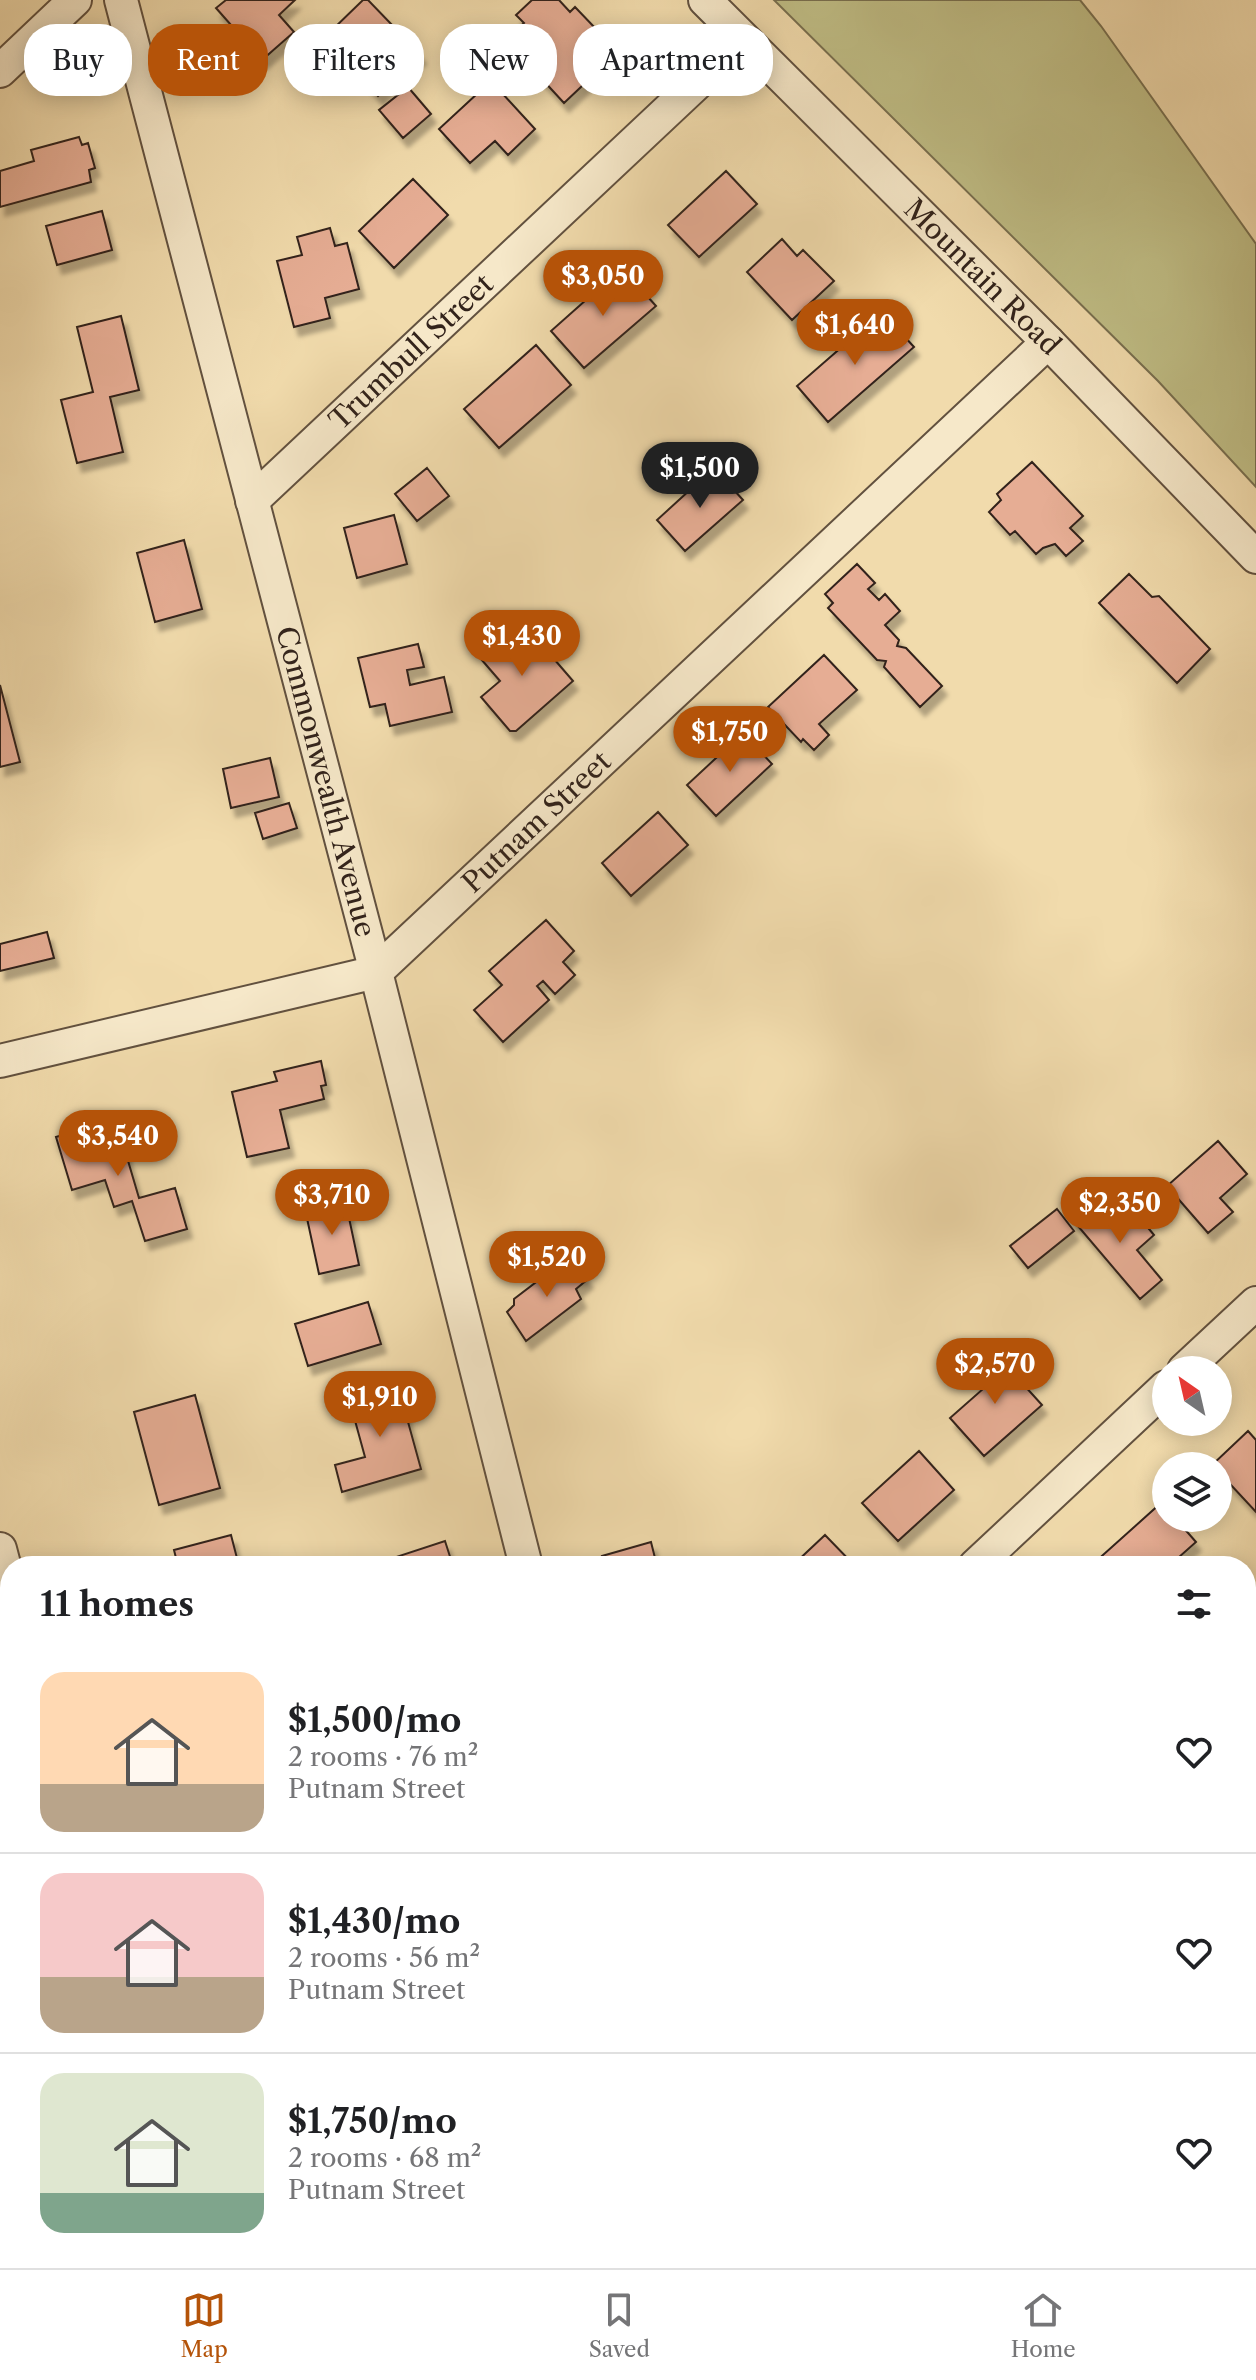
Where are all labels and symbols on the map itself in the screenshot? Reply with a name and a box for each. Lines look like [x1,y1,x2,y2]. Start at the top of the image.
street label: Mountain Road [897,192,1068,362]
pin: $3,050 [538,250,668,318]
street label: Trumbull Street [322,267,500,437]
pin: $1,640 [790,299,920,367]
pin: $1,500 [635,442,765,510]
pin: $1,430 [457,610,587,678]
street label: Commonwealth Avenue [269,623,383,940]
pin: $1,750 [665,706,795,774]
street label: Putnam Street [455,744,618,899]
pin: $3,540 [53,1110,183,1178]
pin: $3,710 [267,1169,397,1237]
pin: $2,350 [1055,1177,1185,1245]
pin: $1,520 [482,1231,612,1299]
pin: $2,570 [930,1338,1060,1406]
north arrow [1152,1356,1232,1436]
pin: $1,910 [315,1371,445,1439]

